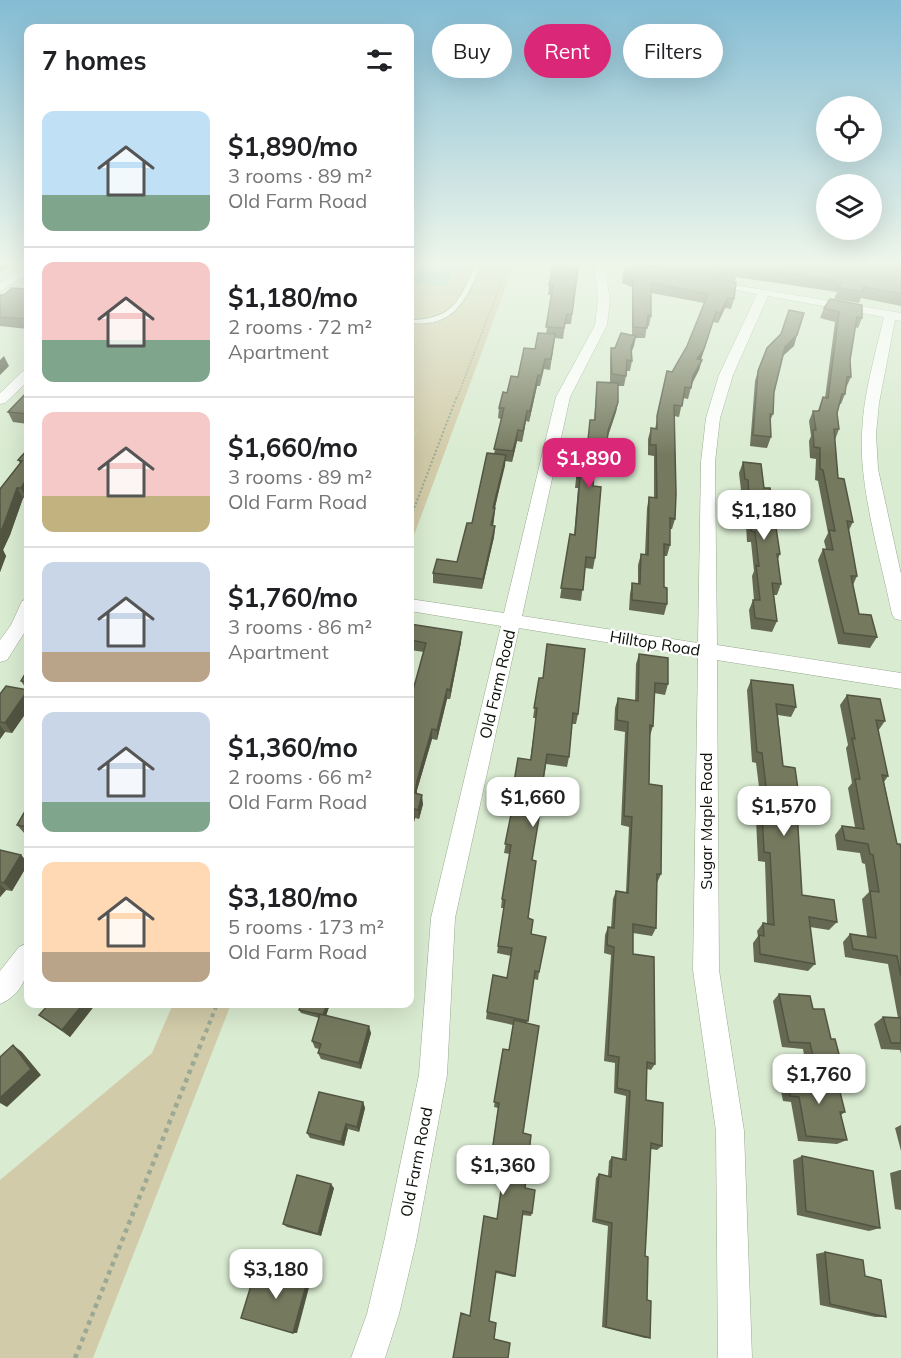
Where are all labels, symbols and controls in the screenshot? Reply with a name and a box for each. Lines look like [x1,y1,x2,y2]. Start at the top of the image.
chip: Buy [432,24,512,78]
chip: Rent [524,24,611,78]
chip: Filters [623,24,723,78]
text: 7 homes [42,44,146,77]
icon: filters [363,44,396,77]
map controls [816,96,882,240]
button: locate [816,96,882,162]
text: $1,890/mo [228,130,358,163]
icon: home [90,135,162,207]
text: 3 rooms · 89 m² [228,163,372,188]
button: layers [816,174,882,240]
text: Old Farm Road [228,188,367,213]
text: $1,180/mo [228,281,358,314]
icon: home [90,286,162,358]
text: 2 rooms · 72 m² [228,314,372,339]
text: Apartment [228,339,329,364]
text: $1,660/mo [228,431,358,464]
icon: home [90,436,162,508]
pin: $1,890 [540,438,638,489]
text: $1,890 [557,445,621,470]
text: 3 rooms · 89 m² [228,464,372,489]
text: Old Farm Road [228,489,367,514]
pin: $1,180 [715,490,813,541]
text: $1,180 [732,497,796,522]
text: $1,760/mo [228,581,358,614]
icon: home [90,586,162,658]
text: 3 rooms · 86 m² [228,614,372,639]
street label: Hilltop Road [608,626,702,660]
street label: Old Farm Road [475,627,519,741]
text: Apartment [228,639,329,664]
text: $1,360/mo [228,731,358,764]
icon: home [90,736,162,808]
street label: Sugar Maple Road [696,752,716,890]
text: 2 rooms · 66 m² [228,764,372,789]
pin: $1,660 [484,777,582,828]
text: $1,660 [501,784,565,809]
pin: $1,570 [735,786,833,837]
text: Old Farm Road [228,789,367,814]
text: $1,570 [752,793,816,818]
text: $3,180/mo [228,881,358,914]
icon: home [90,886,162,958]
text: 5 rooms · 173 m² [228,914,384,939]
text: Old Farm Road [228,939,367,964]
pin: $1,760 [770,1054,868,1105]
text: $1,760 [787,1061,851,1086]
street label: Old Farm Road [396,1105,436,1219]
pin: $1,360 [454,1145,552,1196]
text: $1,360 [471,1152,535,1177]
pin: $3,180 [227,1249,325,1300]
text: $3,180 [244,1256,308,1281]

